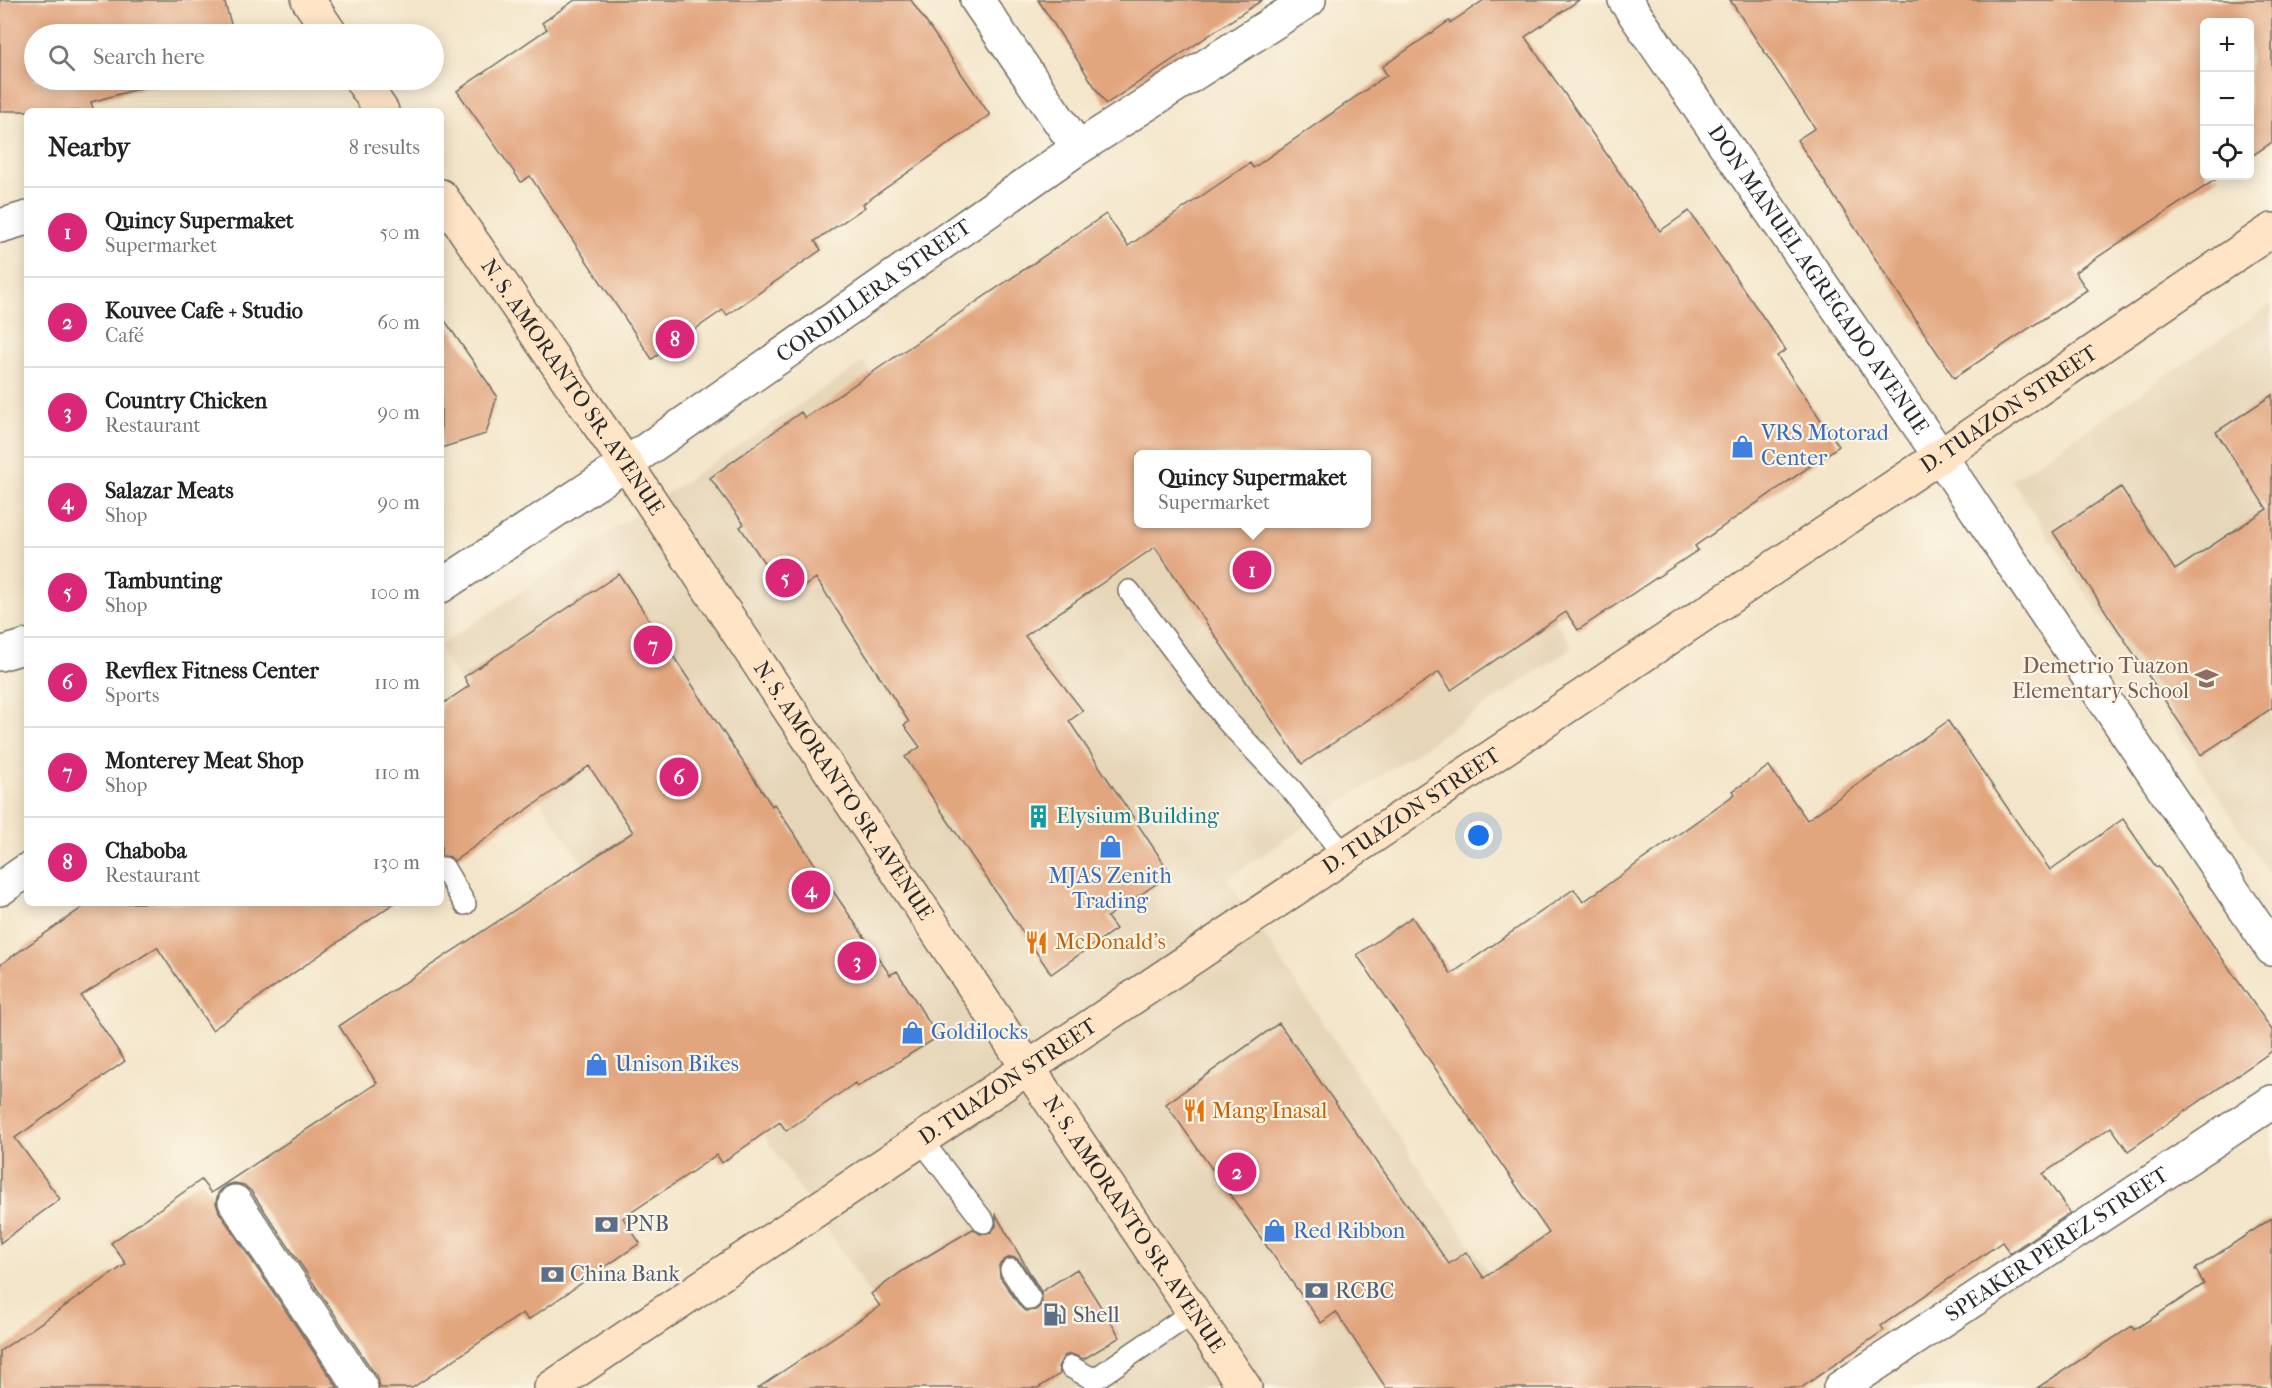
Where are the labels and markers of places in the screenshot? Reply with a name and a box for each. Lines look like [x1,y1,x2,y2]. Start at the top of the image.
pin: 8 [656,316,694,362]
place label: VRS Motorad Center [1760,420,1890,471]
shop icon: VRS Motorad Center [1730,433,1756,459]
pin: 1 [1232,548,1272,592]
pin: 5 [766,556,804,600]
pin: 7 [634,622,672,668]
place label: Demetrio Tuazon Elementary School [2012,653,2189,704]
school or university icon: Demetrio Tuazon Elementary School [2194,666,2220,692]
pin: 6 [660,754,698,800]
building icon: Elysium Building [1025,803,1051,829]
place label: Elysium Building [1056,803,1219,829]
shop icon: MJAS Zenith Trading [1097,834,1123,860]
place label: MJAS Zenith Trading [1048,863,1172,914]
pin: 4 [792,868,830,912]
restaurant icon: McDonald's [1024,929,1050,955]
place label: McDonald's [1055,929,1166,955]
pin: 3 [838,938,876,984]
shop icon: Goldilocks [900,1019,926,1045]
place label: Goldilocks [931,1019,1028,1045]
shop icon: Unison Bikes [584,1051,610,1077]
place label: Unison Bikes [615,1051,739,1077]
restaurant icon: Mang Inasal [1181,1098,1207,1124]
place label: Mang Inasal [1212,1098,1327,1124]
pin: 2 [1218,1150,1256,1194]
bank icon: PNB [594,1211,620,1237]
place label: PNB [625,1211,669,1237]
shop icon: Red Ribbon [1262,1218,1288,1244]
place label: Red Ribbon [1293,1218,1406,1244]
bank icon: China Bank [539,1261,565,1287]
place label: China Bank [570,1261,681,1287]
bank icon: RCBC [1304,1278,1330,1304]
place label: RCBC [1335,1278,1394,1304]
fuel station icon: Shell [1042,1302,1068,1328]
place label: Shell [1073,1302,1120,1328]

